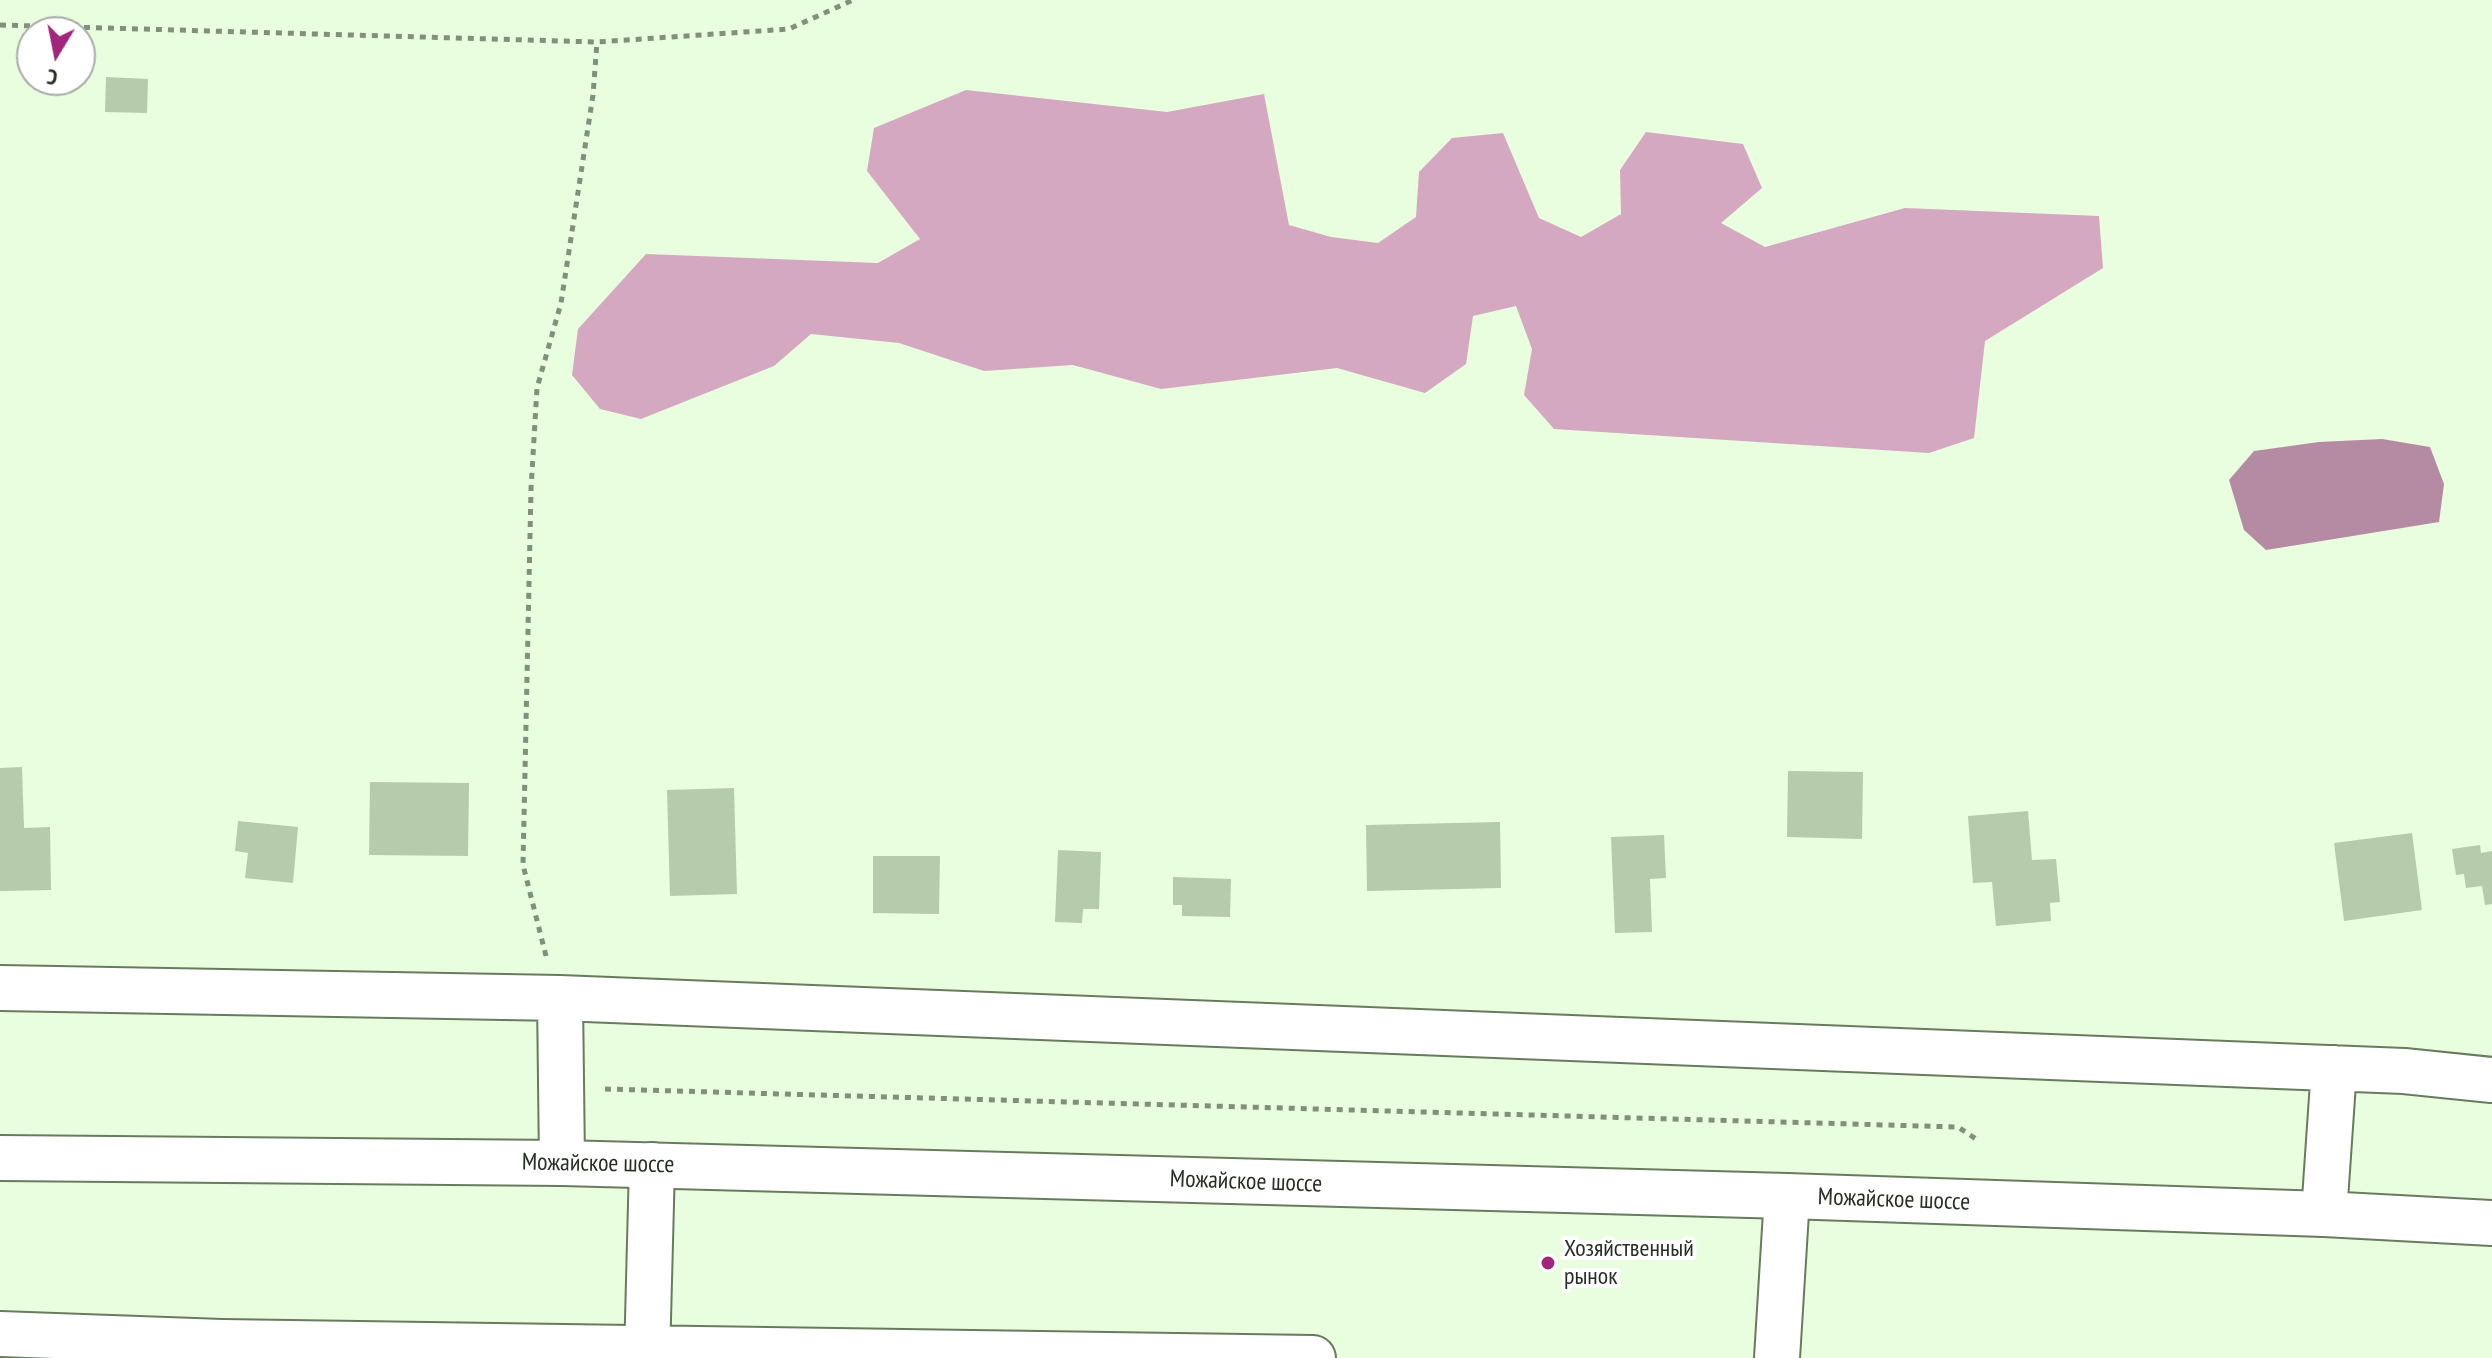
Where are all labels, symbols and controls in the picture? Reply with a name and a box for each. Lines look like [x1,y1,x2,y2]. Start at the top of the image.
north arrow [16,16,96,96]
text: С [45,63,60,92]
street label: Можайское шоссе [522,1148,674,1180]
street label: Можайское шоссе [1169,1165,1323,1199]
street label: Можайское шоссе [1817,1183,1971,1217]
place label: Хозяйственный рынок [1564,1235,1694,1291]
marker: Хозяйственный рынок [1539,1254,1557,1272]

